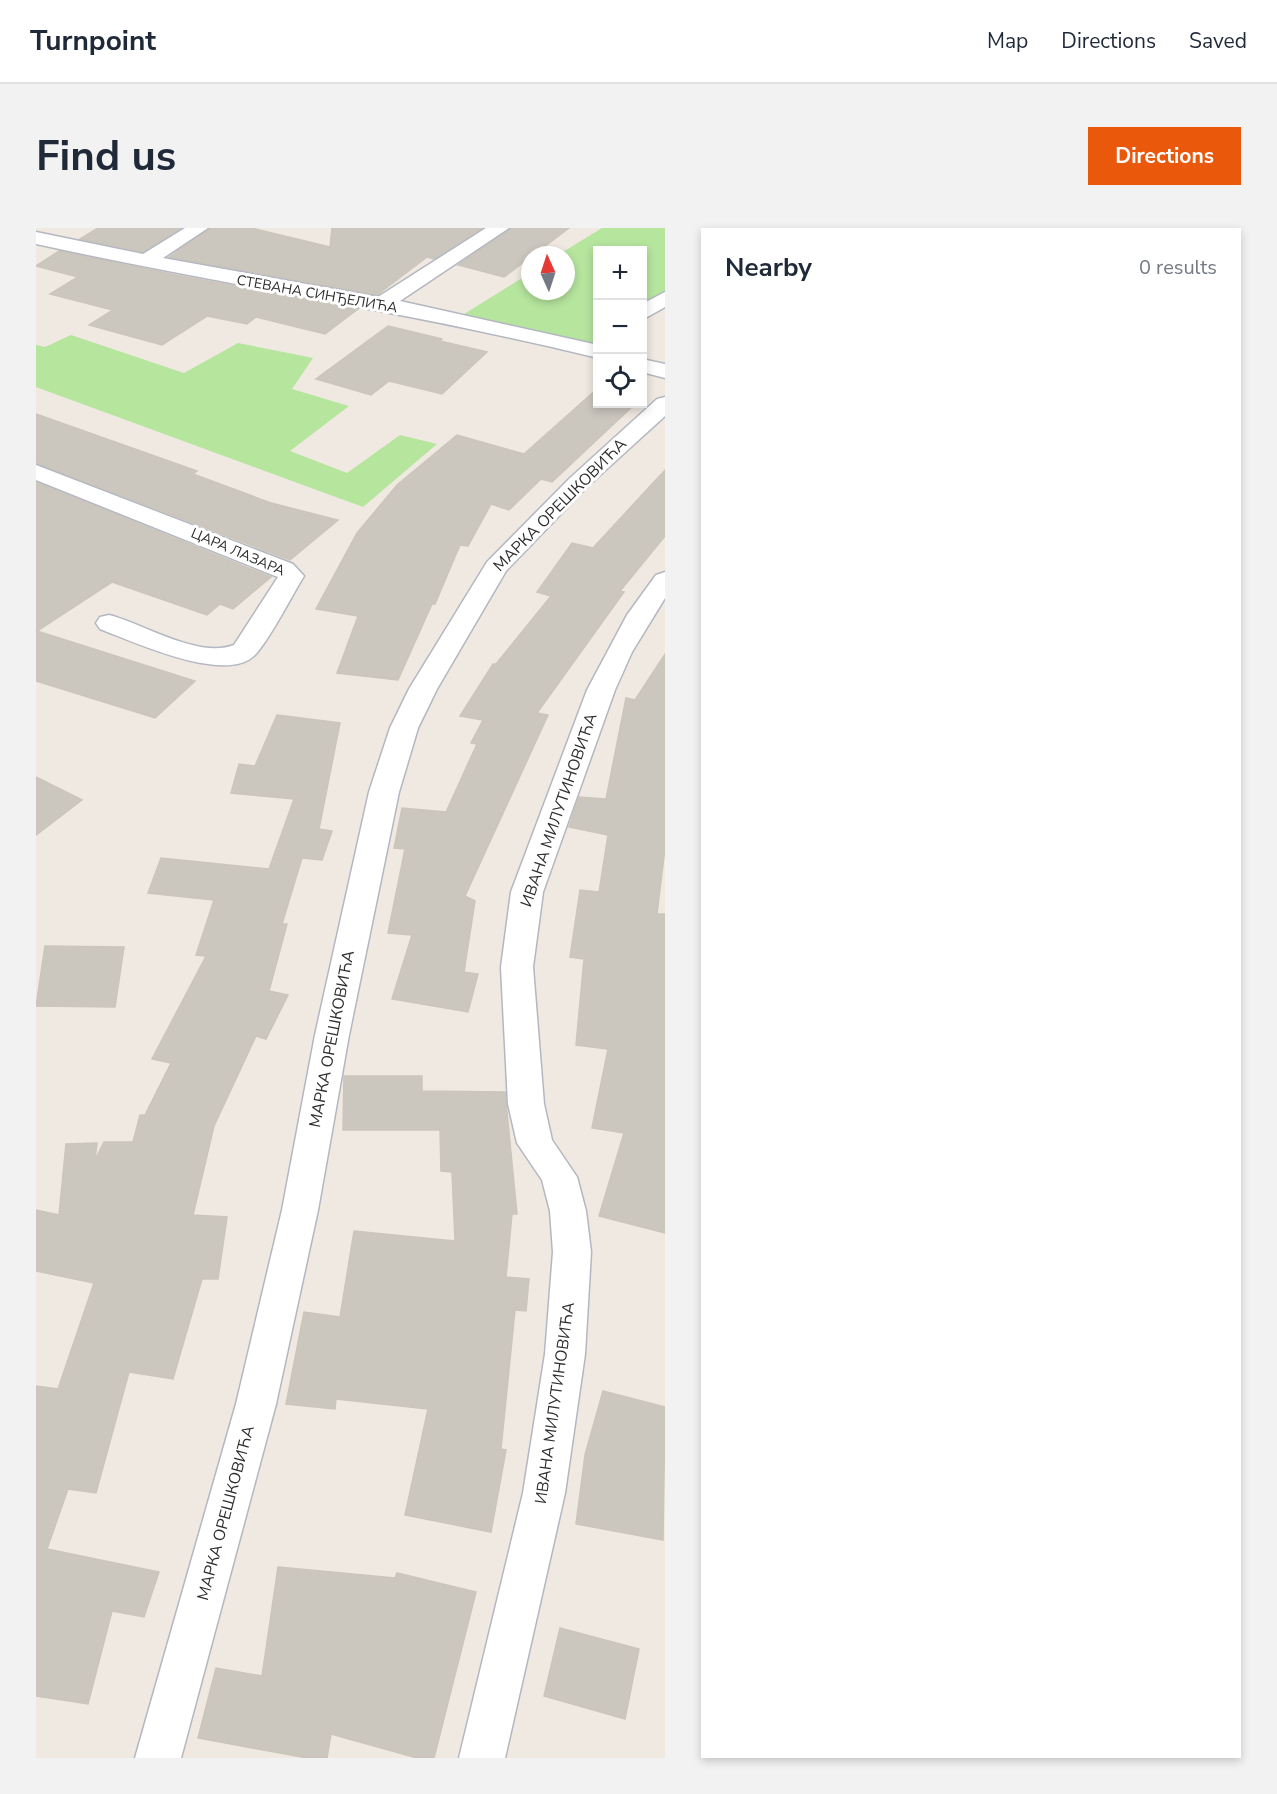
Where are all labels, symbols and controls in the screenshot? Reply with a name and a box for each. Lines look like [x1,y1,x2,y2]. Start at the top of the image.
text: Turnpoint [30,22,156,60]
text: Map [987,27,1028,55]
text: Directions [1061,27,1156,55]
text: Saved [1189,27,1247,55]
button: Directions [1088,127,1241,185]
text: Find us [36,128,176,185]
north arrow [521,246,575,300]
map controls [593,246,647,408]
button: + [593,246,647,300]
text: Nearby [725,250,812,285]
text: 0 results [1139,254,1217,281]
street label: СТЕВАНА СИНЂЕЛИЋА [235,270,399,318]
button: − [593,300,647,354]
button: locate [593,354,647,408]
street label: МАРКА ОРЕШКОВИЋА [489,433,632,576]
street label: ЦАРА ЛАЗАРА [188,524,288,580]
street label: ИВАНА МИЛУТИНОВИЋА [515,710,603,910]
street label: МАРКА ОРЕШКОВИЋА [304,948,360,1130]
street label: ИВАНА МИЛУТИНОВИЋА [530,1300,580,1505]
street label: МАРКА ОРЕШКОВИЋА [192,1423,260,1603]

